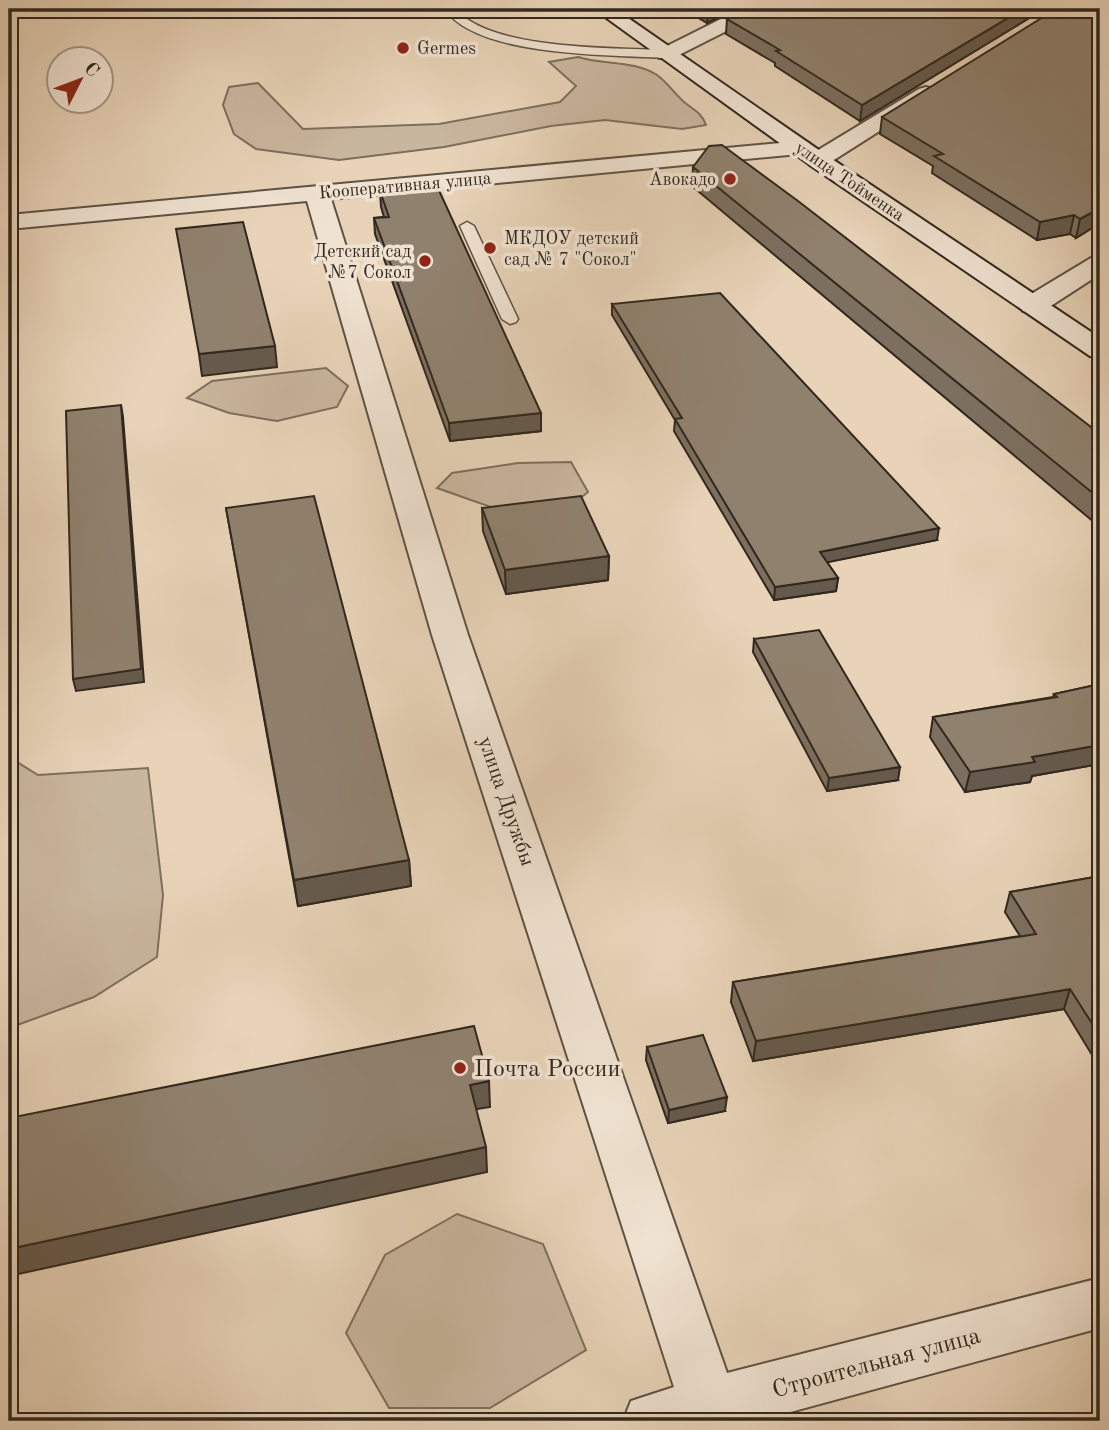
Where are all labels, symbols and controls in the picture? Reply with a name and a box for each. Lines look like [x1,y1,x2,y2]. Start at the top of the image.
marker: Germes [395,40,411,56]
place label: Germes [417,40,476,58]
north arrow [46,46,116,116]
text: С [80,59,102,81]
street label: улица Тойменка [791,139,908,225]
street label: Кооперативная улица [318,169,492,203]
place label: Авокадо [649,171,716,189]
marker: Авокадо [722,171,738,187]
place label: МКДОУ детский сад № 7 "Сокол" [504,230,639,269]
marker: МКДОУ детский сад № 7 "Сокол" [482,240,498,256]
place label: Детский сад №7 Сокол [314,243,411,282]
marker: Детский сад №7 Сокол [417,253,433,269]
street label: улица Дружбы [474,734,538,869]
place label: Почта России [474,1058,620,1082]
marker: Почта России [452,1060,468,1076]
street label: Строительная улица [770,1325,983,1403]

